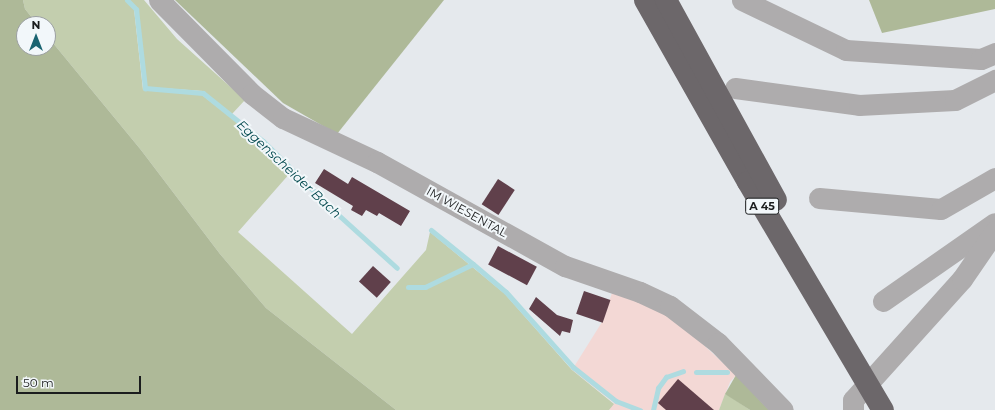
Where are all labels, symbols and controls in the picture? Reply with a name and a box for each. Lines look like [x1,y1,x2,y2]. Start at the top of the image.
north arrow [16,16,56,56]
text: N [32,18,40,32]
water label: Eggenscheider Bach [234,117,344,221]
street label: IM WIESENTAL [424,184,510,240]
road number: A 45 [745,197,779,215]
scale bar [18,368,143,394]
text: 50 m [23,375,54,390]

